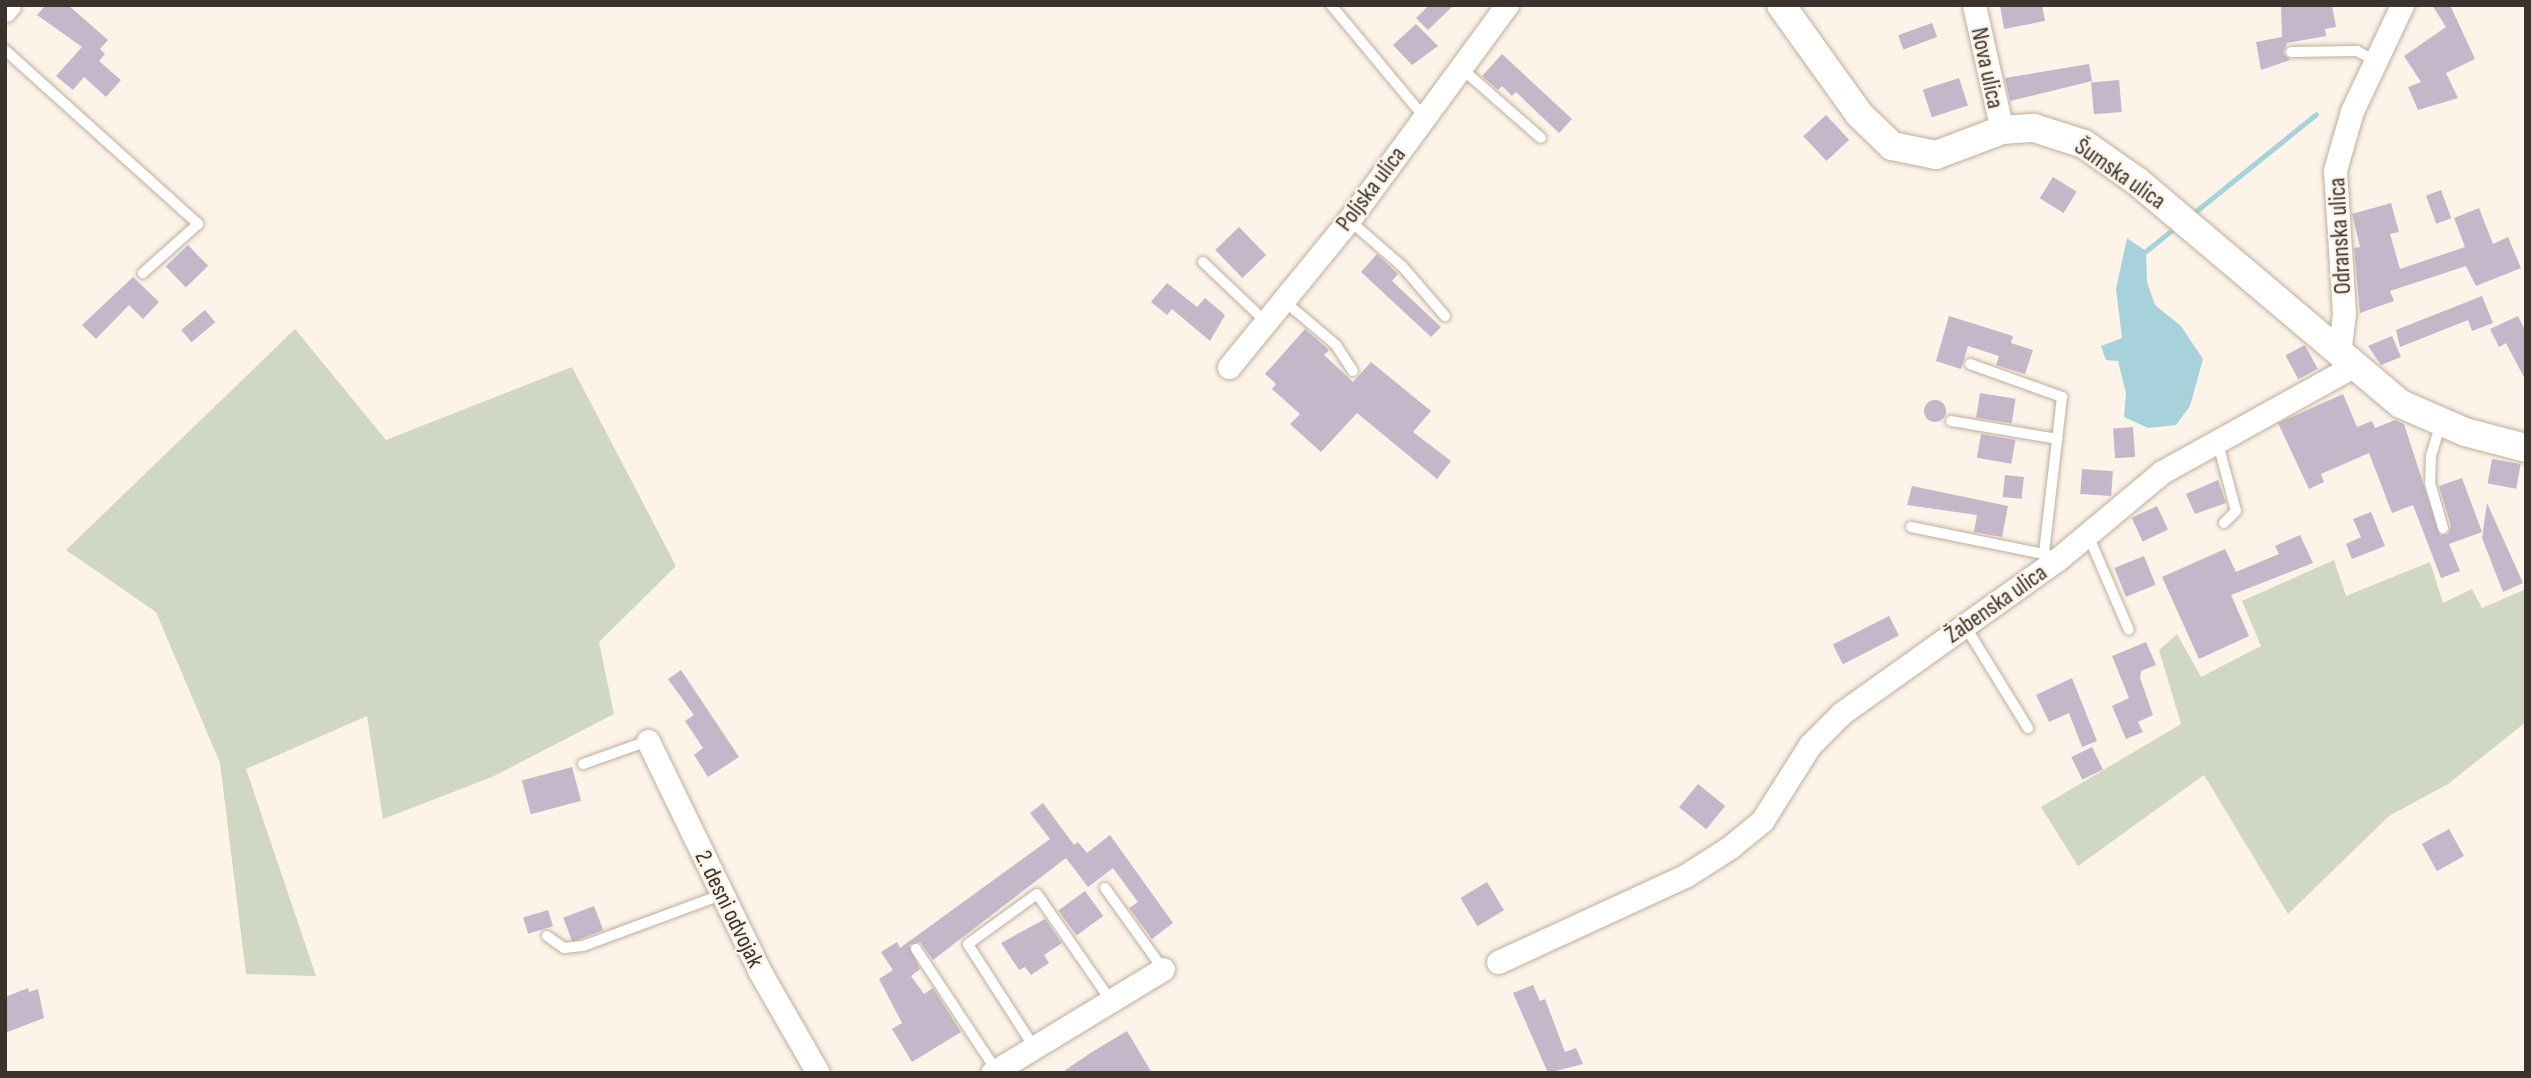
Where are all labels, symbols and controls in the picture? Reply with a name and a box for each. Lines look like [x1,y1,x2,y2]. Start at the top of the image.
street label: Nova ulica [1964,25,2010,111]
street label: Šumska ulica [2069,132,2171,216]
street label: Poljska ulica [1330,141,1412,237]
street label: Odranska ulica [2323,177,2357,295]
street label: Žabenska ulica [1940,558,2052,650]
street label: 2. desni odvojak [688,846,770,972]

